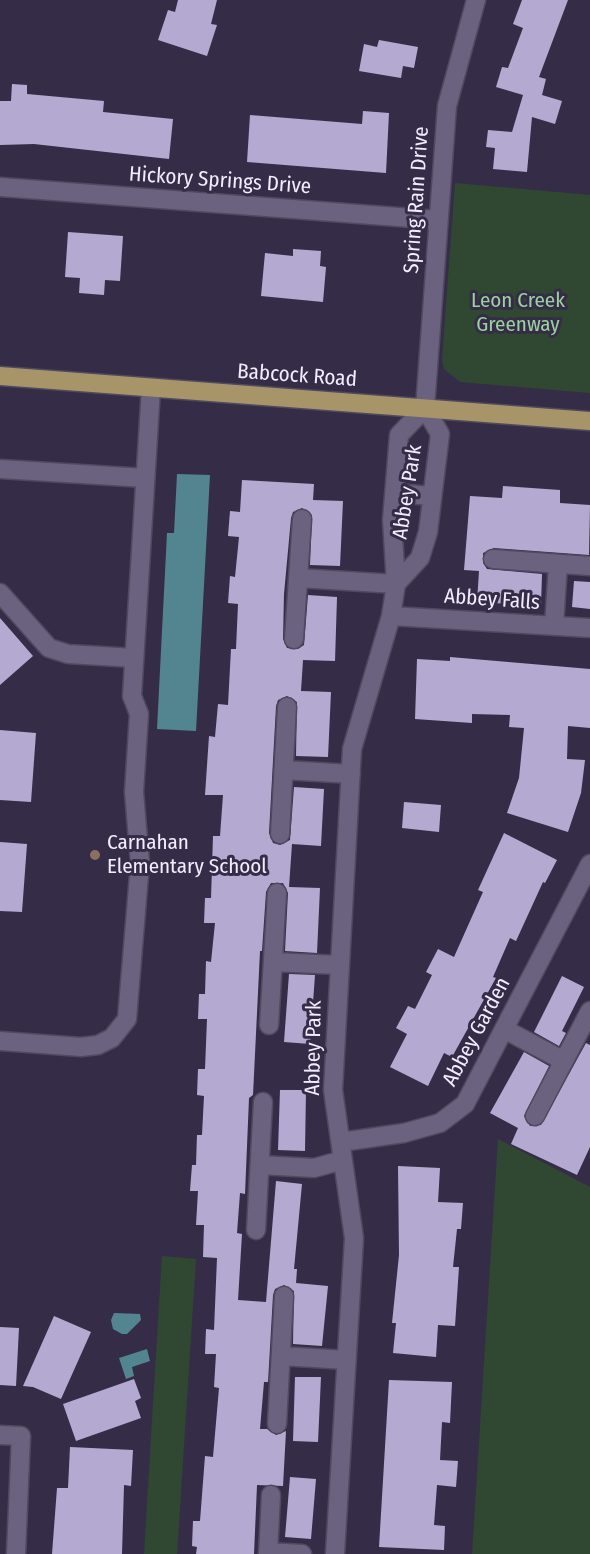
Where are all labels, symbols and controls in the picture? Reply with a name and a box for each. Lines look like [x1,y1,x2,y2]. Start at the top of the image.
street label: Spring Rain Drive [399,126,435,274]
street label: Hickory Springs Drive [128,162,312,200]
park label: Leon Creek Greenway [471,288,565,338]
street label: Babcock Road [236,359,358,393]
street label: Abbey Park [388,443,428,541]
street label: Abbey Falls [443,584,541,616]
place label: Carnahan Elementary School [107,830,267,880]
marker: Carnahan Elementary School [88,848,102,862]
street label: Abbey Garden [438,973,516,1091]
street label: Abbey Park [301,1000,327,1096]

